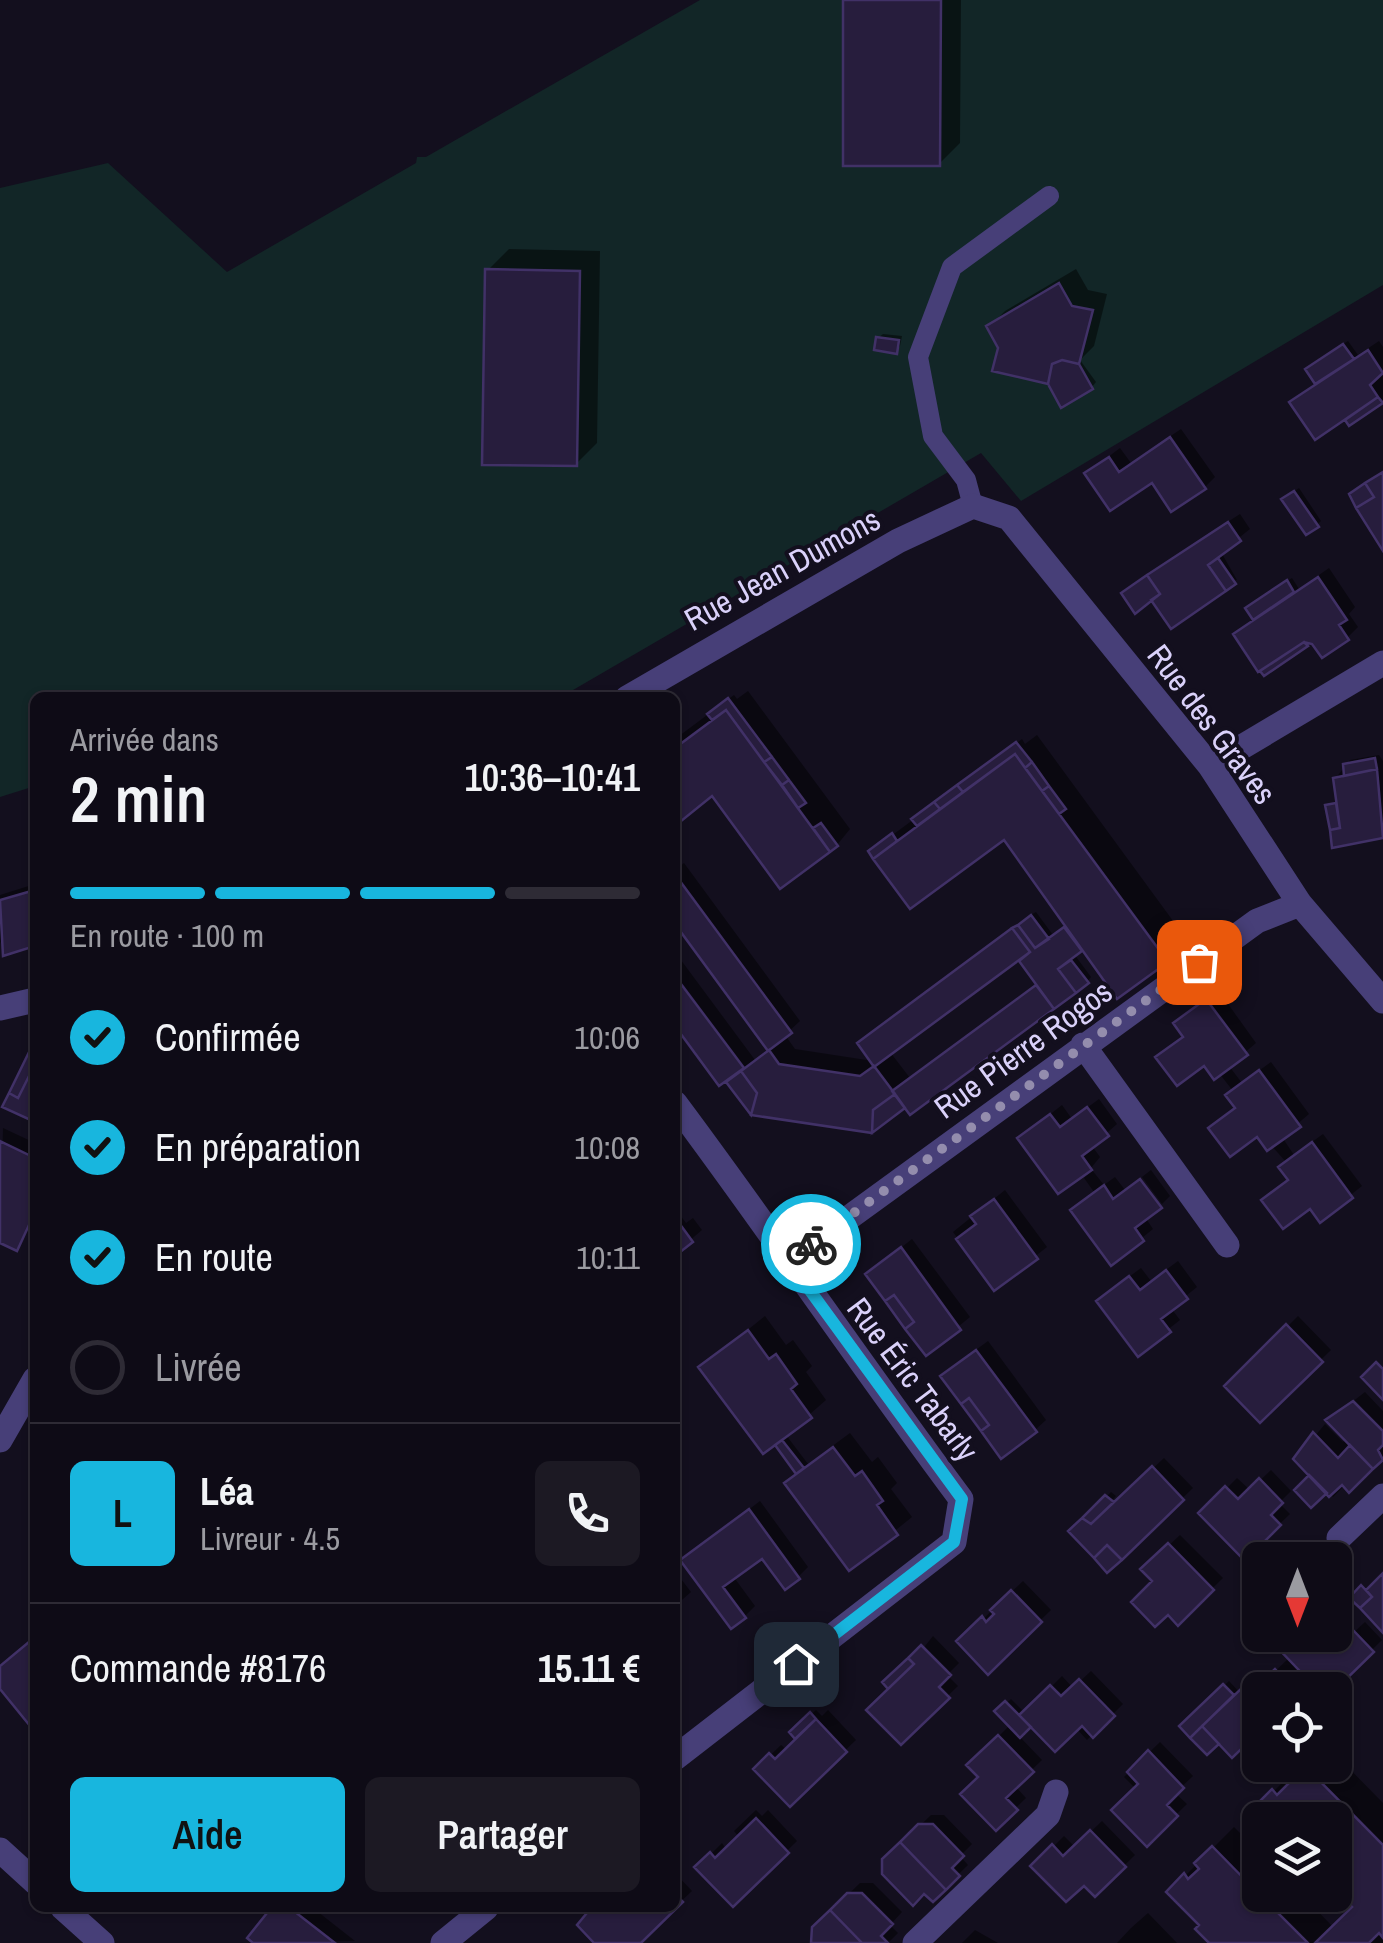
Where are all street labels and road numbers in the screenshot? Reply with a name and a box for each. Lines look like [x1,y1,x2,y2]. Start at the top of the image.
street label: Rue Jean Dumons [677,498,887,640]
street label: Rue des Graves [1138,635,1286,813]
street label: Rue Pierre Rogos [925,970,1121,1128]
street label: Rue Éric Tabarly [837,1289,989,1469]

